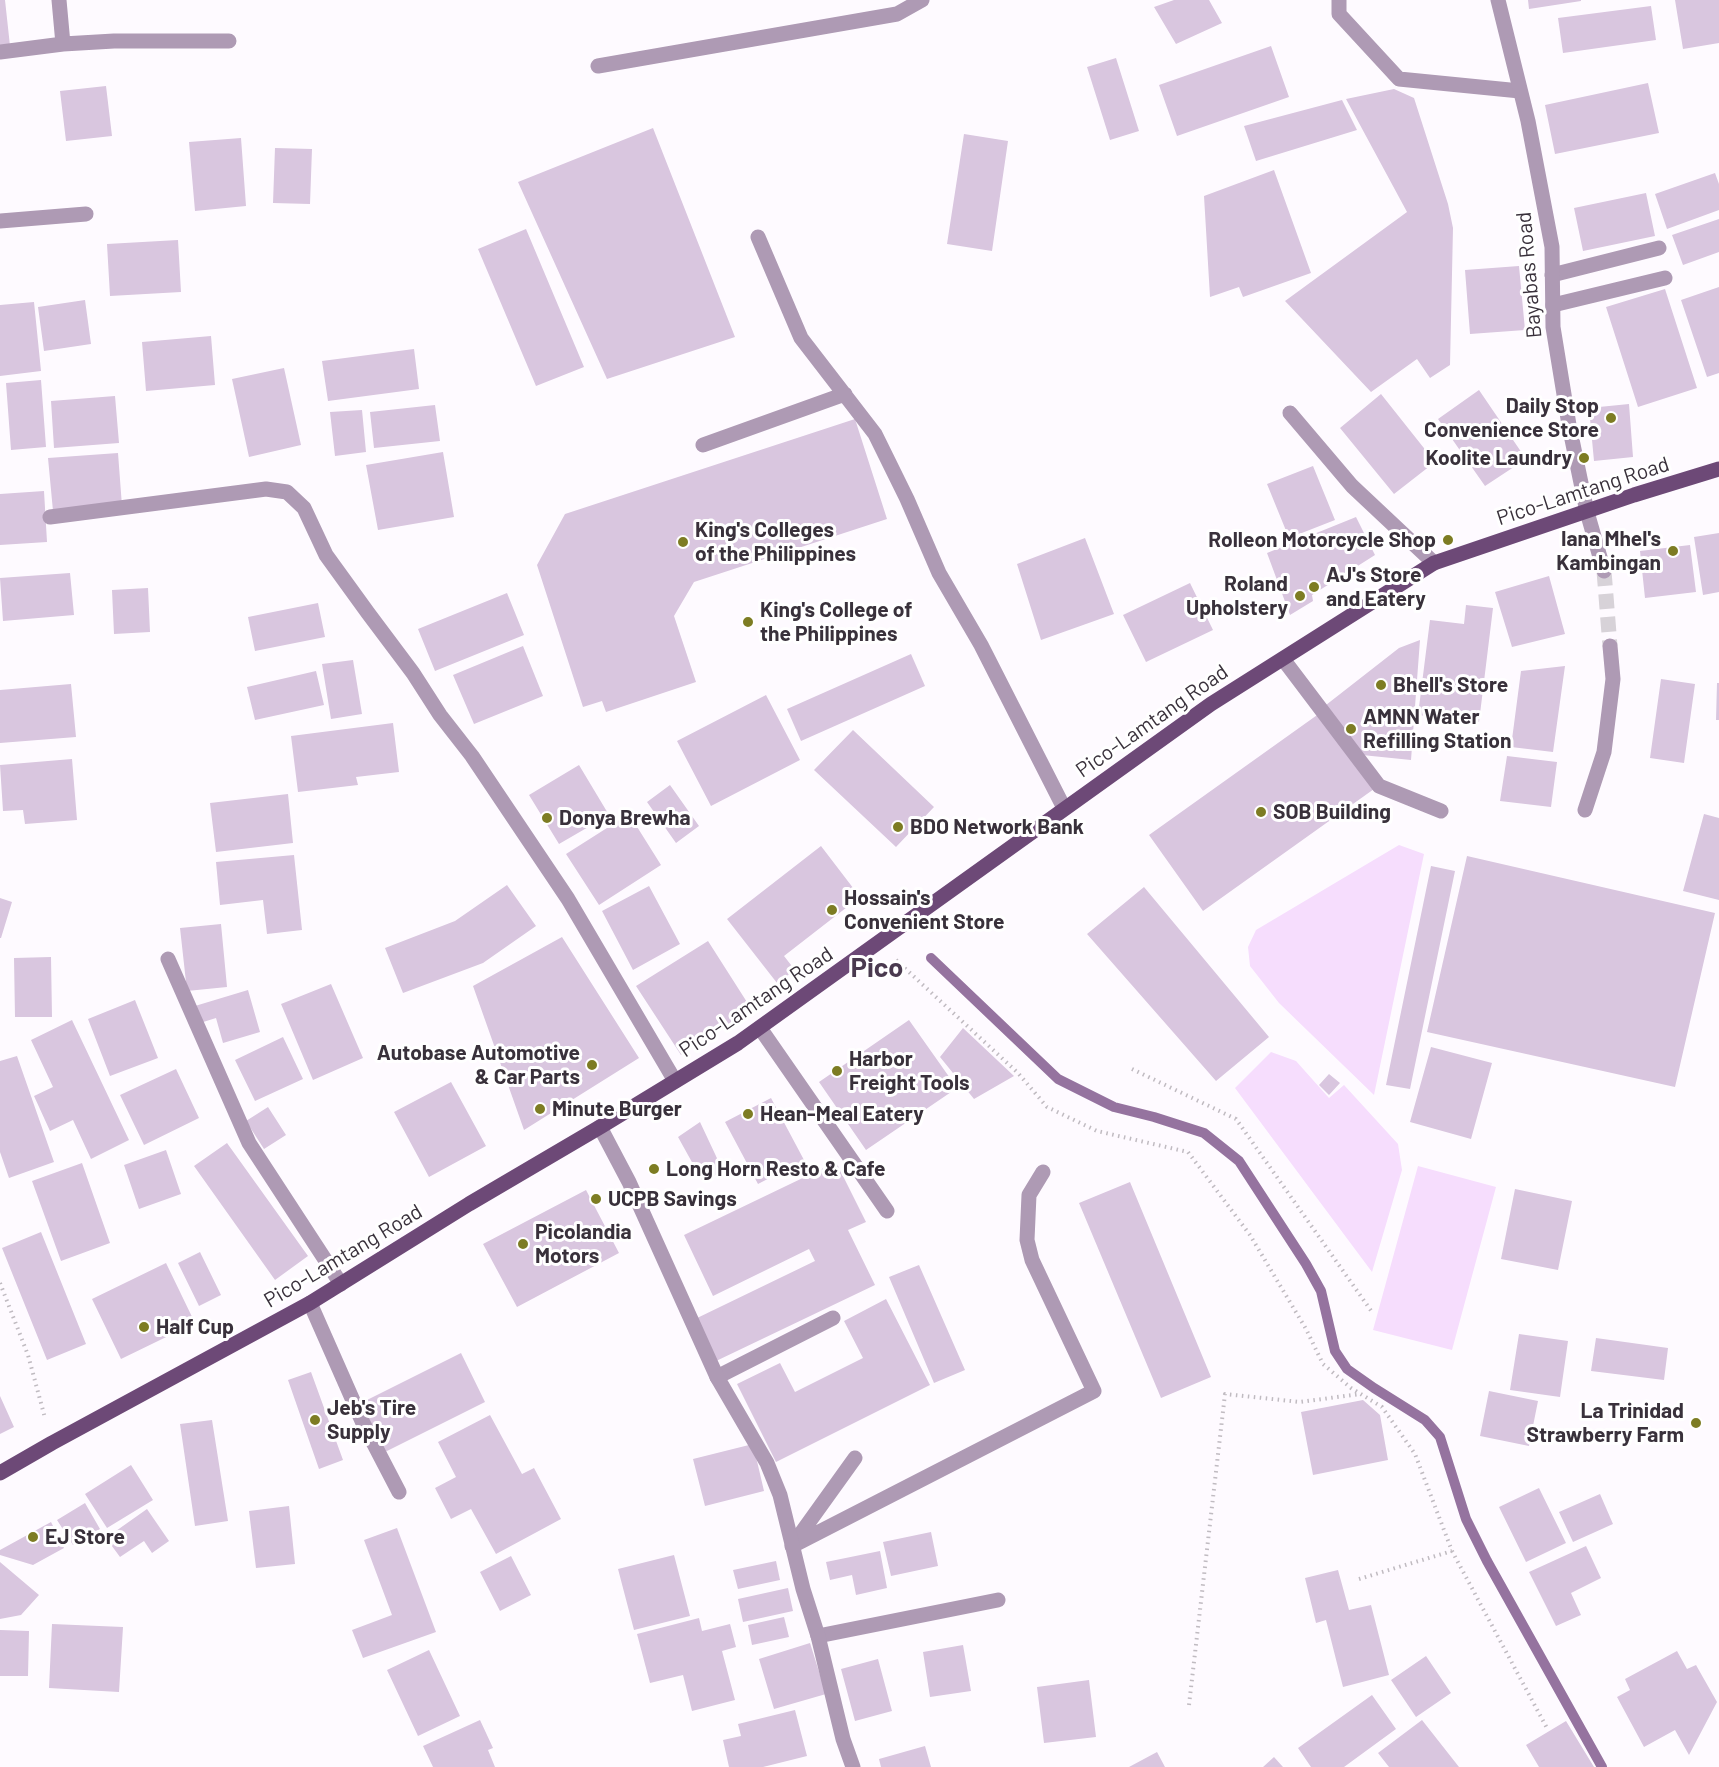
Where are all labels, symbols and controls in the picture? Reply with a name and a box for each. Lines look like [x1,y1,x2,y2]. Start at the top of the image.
street label: Bayabas Road [1511,211,1547,339]
place label: Daily Stop Convenience Store [1424,393,1599,443]
marker: Daily Stop Convenience Store [1604,411,1618,425]
place label: Koolite Laundry [1426,445,1572,471]
street label: Pico-Lamtang Road [1494,451,1672,531]
marker: Koolite Laundry [1577,451,1591,465]
place label: King's Colleges of the Philippines [695,517,856,567]
place label: Iana Mhel's Kambingan [1556,526,1661,576]
place label: Rolleon Motorcycle Shop [1208,527,1436,553]
marker: Rolleon Motorcycle Shop [1441,533,1455,547]
marker: King's Colleges of the Philippines [676,535,690,549]
marker: Iana Mhel's Kambingan [1666,544,1680,558]
place label: AJ's Store and Eatery [1326,562,1426,612]
place label: Roland Upholstery [1186,571,1288,621]
marker: AJ's Store and Eatery [1307,580,1321,594]
marker: Roland Upholstery [1293,589,1307,603]
place label: King's College of the Philippines [760,597,912,647]
marker: King's College of the Philippines [741,615,755,629]
street label: Pico-Lamtang Road [1071,659,1233,783]
place label: Bhell's Store [1393,672,1508,698]
marker: Bhell's Store [1374,678,1388,692]
place label: AMNN Water Refilling Station [1363,704,1511,754]
marker: AMNN Water Refilling Station [1344,722,1358,736]
place label: SOB Building [1273,799,1391,825]
place label: Donya Brewha [559,805,691,831]
marker: SOB Building [1254,805,1268,819]
marker: Donya Brewha [540,811,554,825]
place label: BDO Network Bank [910,814,1084,840]
marker: BDO Network Bank [891,820,905,834]
place label: Hossain's Convenient Store [844,885,1004,935]
marker: Hossain's Convenient Store [825,903,839,917]
street label: Pico-Lamtang Road [674,941,838,1063]
district label: Pico [851,952,903,984]
place label: Autobase Automotive & Car Parts [377,1040,580,1090]
place label: Harbor Freight Tools [849,1046,970,1096]
marker: Autobase Automotive & Car Parts [585,1058,599,1072]
marker: Harbor Freight Tools [830,1064,844,1078]
place label: Minute Burger [552,1096,682,1122]
place label: Hean-Meal Eatery [760,1101,924,1127]
marker: Minute Burger [533,1102,547,1116]
marker: Hean-Meal Eatery [741,1107,755,1121]
place label: Long Horn Resto & Cafe [666,1156,886,1182]
marker: Long Horn Resto & Cafe [647,1162,661,1176]
place label: UCPB Savings [608,1186,737,1212]
marker: UCPB Savings [589,1192,603,1206]
street label: Pico-Lamtang Road [259,1199,427,1313]
place label: Picolandia Motors [535,1219,632,1269]
marker: Picolandia Motors [516,1237,530,1251]
place label: Half Cup [156,1314,234,1340]
marker: Half Cup [137,1320,151,1334]
place label: Jeb's Tire Supply [327,1395,416,1445]
place label: La Trinidad Strawberry Farm [1527,1398,1684,1448]
marker: Jeb's Tire Supply [308,1413,322,1427]
marker: La Trinidad Strawberry Farm [1689,1416,1703,1430]
place label: EJ Store [45,1524,125,1550]
marker: EJ Store [26,1530,40,1544]

